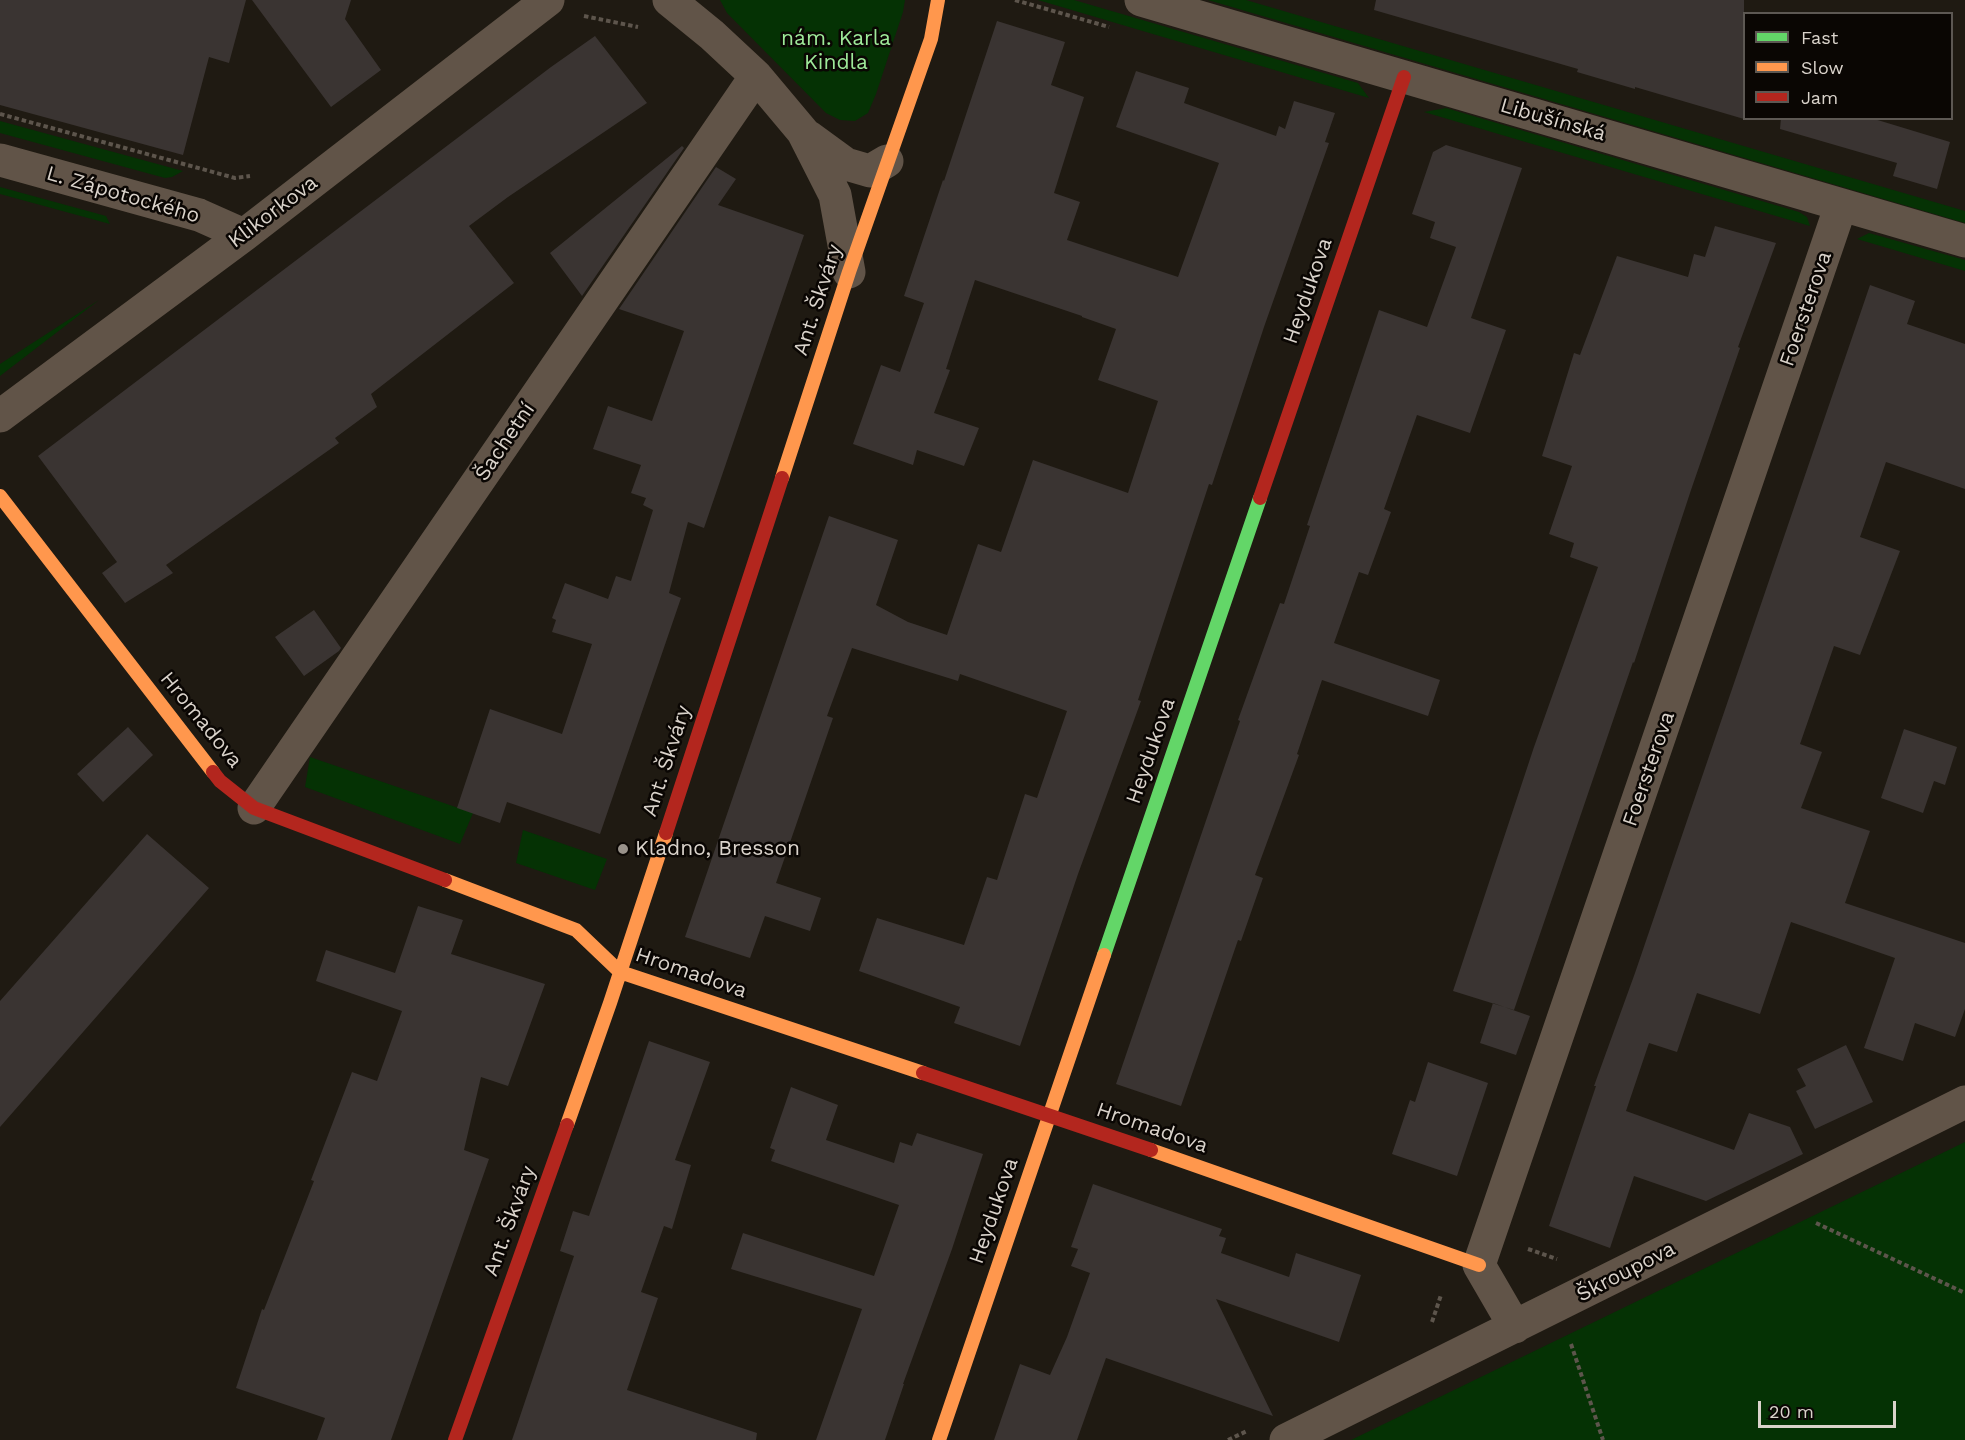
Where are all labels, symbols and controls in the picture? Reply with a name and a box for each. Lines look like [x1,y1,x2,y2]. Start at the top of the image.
legend [1743,12,1953,120]
park label: nám. Karla Kindla [781,26,891,76]
text: Fast [1801,27,1838,48]
text: Slow [1801,57,1844,78]
text: Jam [1801,87,1838,108]
street label: Libušínská [1497,93,1609,147]
street label: L. Zápotockého [43,161,203,229]
street label: Klikorkova [223,170,323,254]
street label: Heydukova [1278,235,1338,347]
street label: Ant. Škváry [788,241,848,359]
street label: Foersterova [1775,248,1837,370]
street label: Šachetní [470,398,540,486]
street label: Hromadova [155,667,247,773]
street label: Heydukova [1121,695,1181,807]
street label: Ant. Škváry [637,702,697,820]
street label: Foersterova [1618,708,1680,830]
place label: Kladno, Bresson [635,836,800,862]
marker: Kladno, Bresson [616,842,630,856]
street label: Hromadova [632,942,750,1004]
street label: Hromadova [1093,1097,1211,1159]
street label: Heydukova [964,1155,1024,1267]
street label: Ant. Škváry [478,1162,542,1280]
street label: Škroupova [1572,1236,1680,1308]
scale bar [1761,1389,1899,1427]
text: 20 m [1769,1401,1814,1422]

